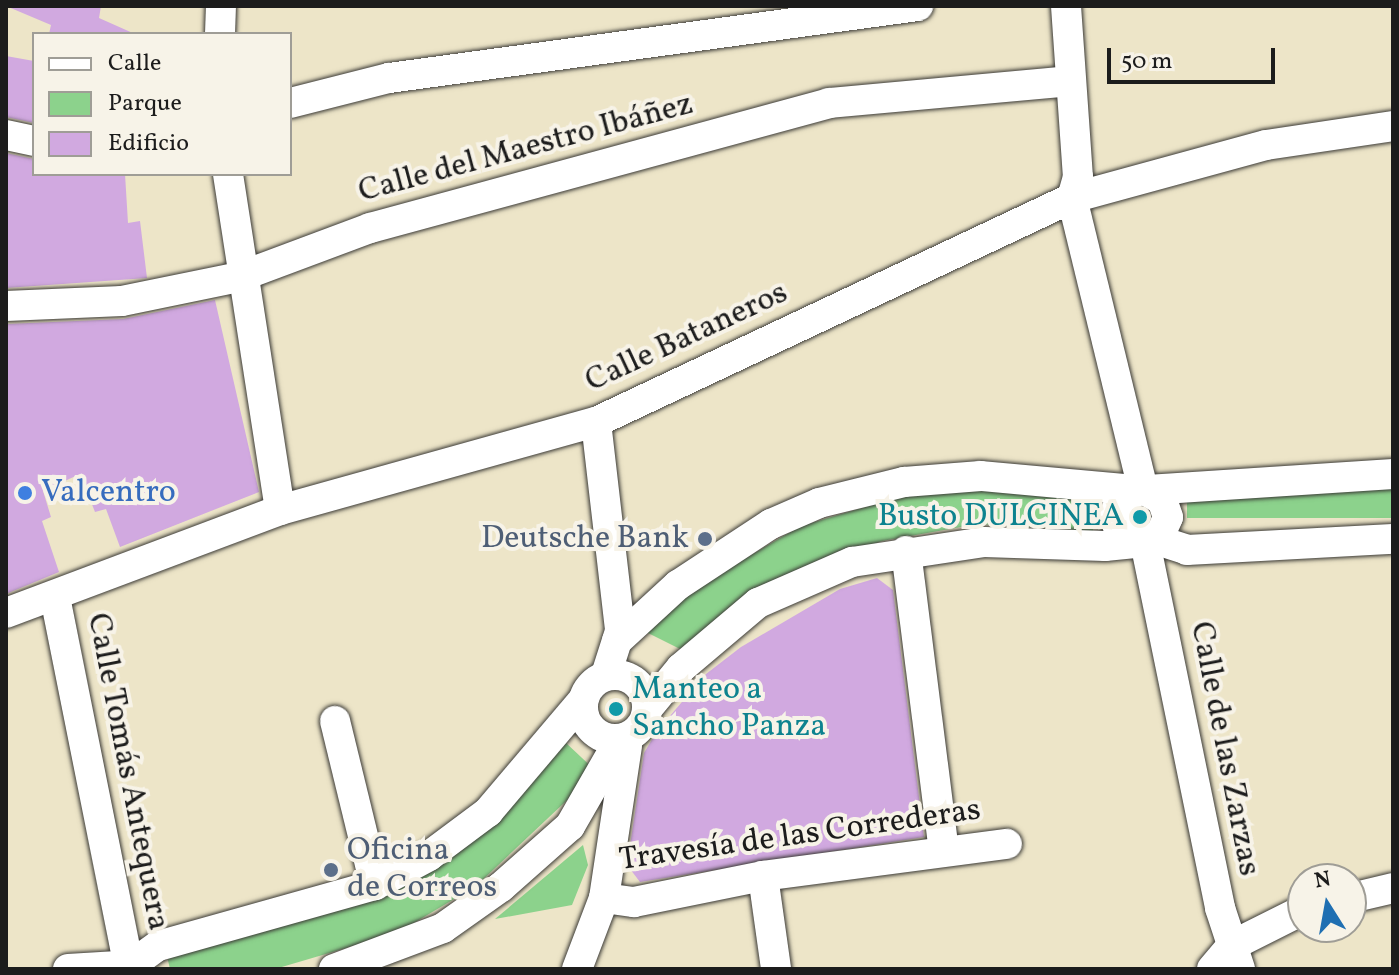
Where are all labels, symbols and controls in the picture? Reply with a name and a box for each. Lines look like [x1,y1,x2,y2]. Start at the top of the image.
legend [32,32,292,176]
scale bar [1111,32,1279,82]
text: 50 m [1121,45,1173,79]
text: Calle [108,47,161,81]
street label: Calle del Maestro Ibáñez [355,86,697,212]
text: Parque [108,87,182,121]
text: Edificio [108,127,189,161]
street label: Calle Bataneros [580,274,794,402]
place label: Valcentro [41,474,176,512]
marker: Valcentro [16,484,34,502]
place label: Busto DULCINEA [878,498,1124,536]
marker: Busto DULCINEA [1131,508,1149,526]
place label: Deutsche Bank [481,520,689,558]
marker: Deutsche Bank [696,530,714,548]
street label: Calle Tomás Antequera [77,610,177,934]
street label: Calle de las Zarzas [1181,619,1267,879]
place label: Manteo a Sancho Panza [632,672,826,747]
marker: Manteo a Sancho Panza [607,700,625,718]
street label: Travesía de las Correderas [617,792,983,880]
place label: Oficina de Correos [347,833,497,908]
marker: Oficina de Correos [322,861,340,879]
north arrow [1287,863,1367,943]
text: N [1312,864,1334,898]

